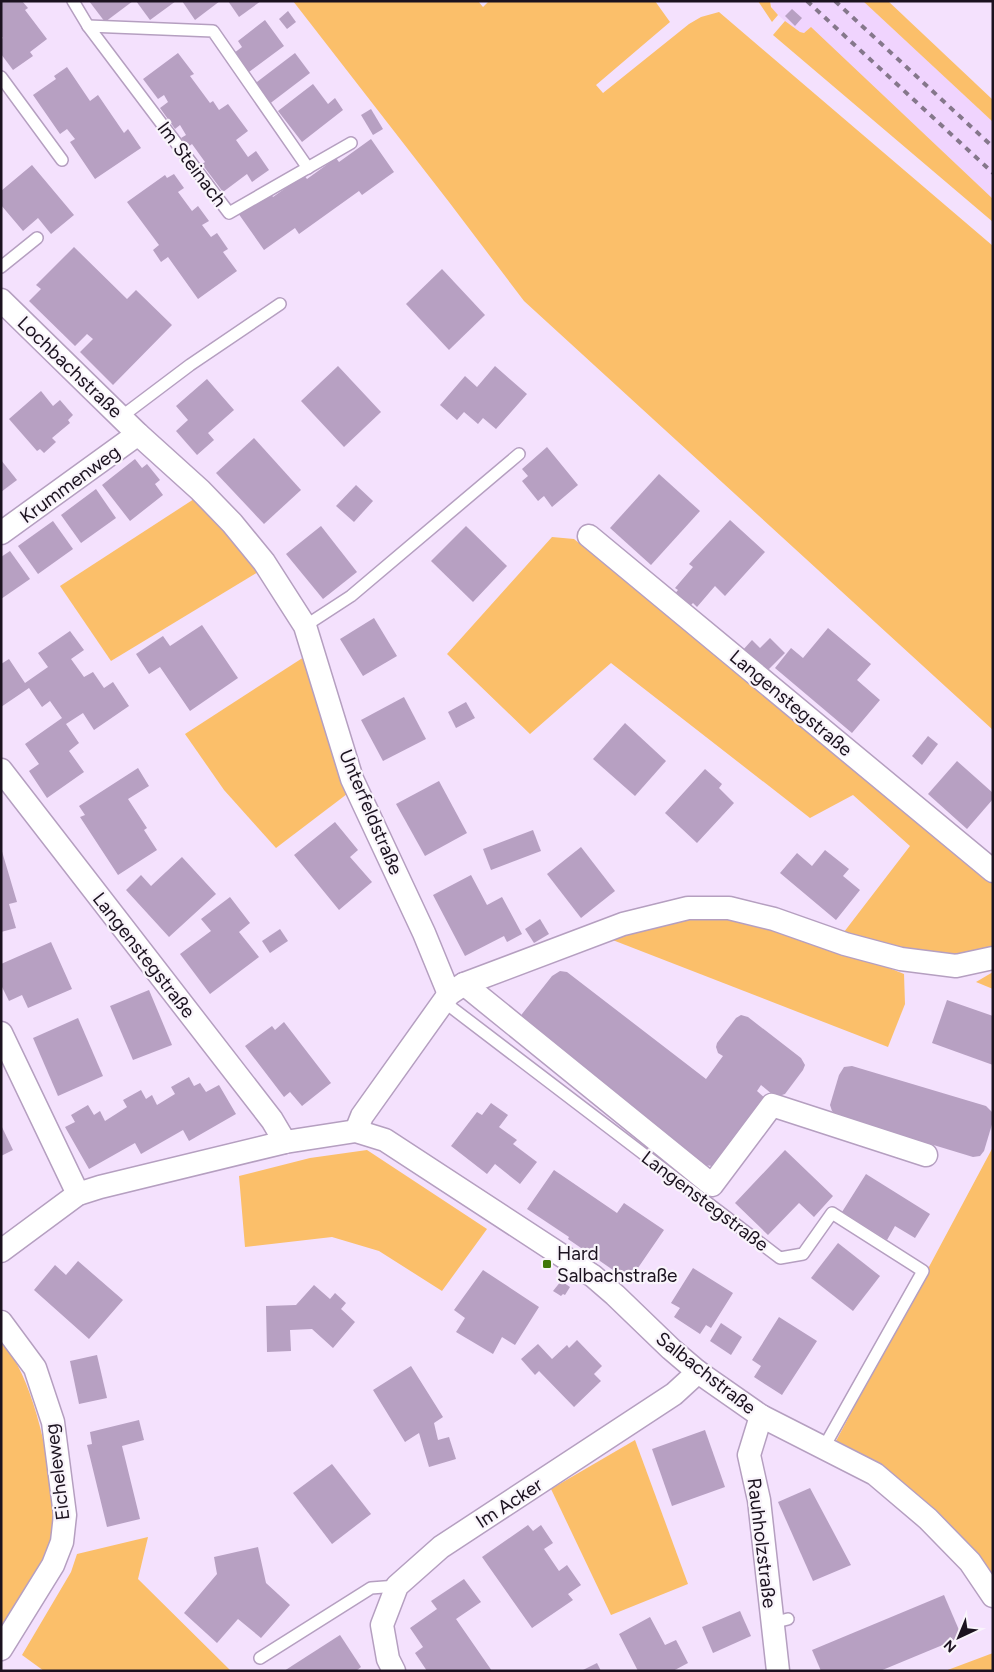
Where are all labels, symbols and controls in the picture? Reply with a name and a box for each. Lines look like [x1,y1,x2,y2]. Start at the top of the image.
street label: Im Steinach [152,117,232,211]
street label: Lochbachstraße [13,311,127,423]
street label: Krummenweg [16,440,124,528]
street label: Langenstegstraße [725,645,857,761]
street label: Unterfeldstraße [334,746,408,878]
street label: Langenstegstraße [88,888,200,1022]
street label: Langenstegstraße [637,1146,773,1256]
place label: Hard Salbachstraße [557,1242,677,1287]
marker: Hard Salbachstraße [541,1258,553,1270]
street label: Salbachstraße [651,1327,761,1419]
street label: Eicheleweg [40,1422,74,1522]
street label: Im Acker [471,1473,547,1533]
street label: Rauhholzstraße [743,1477,781,1609]
north arrow [934,1612,984,1662]
text: N [941,1636,960,1656]

